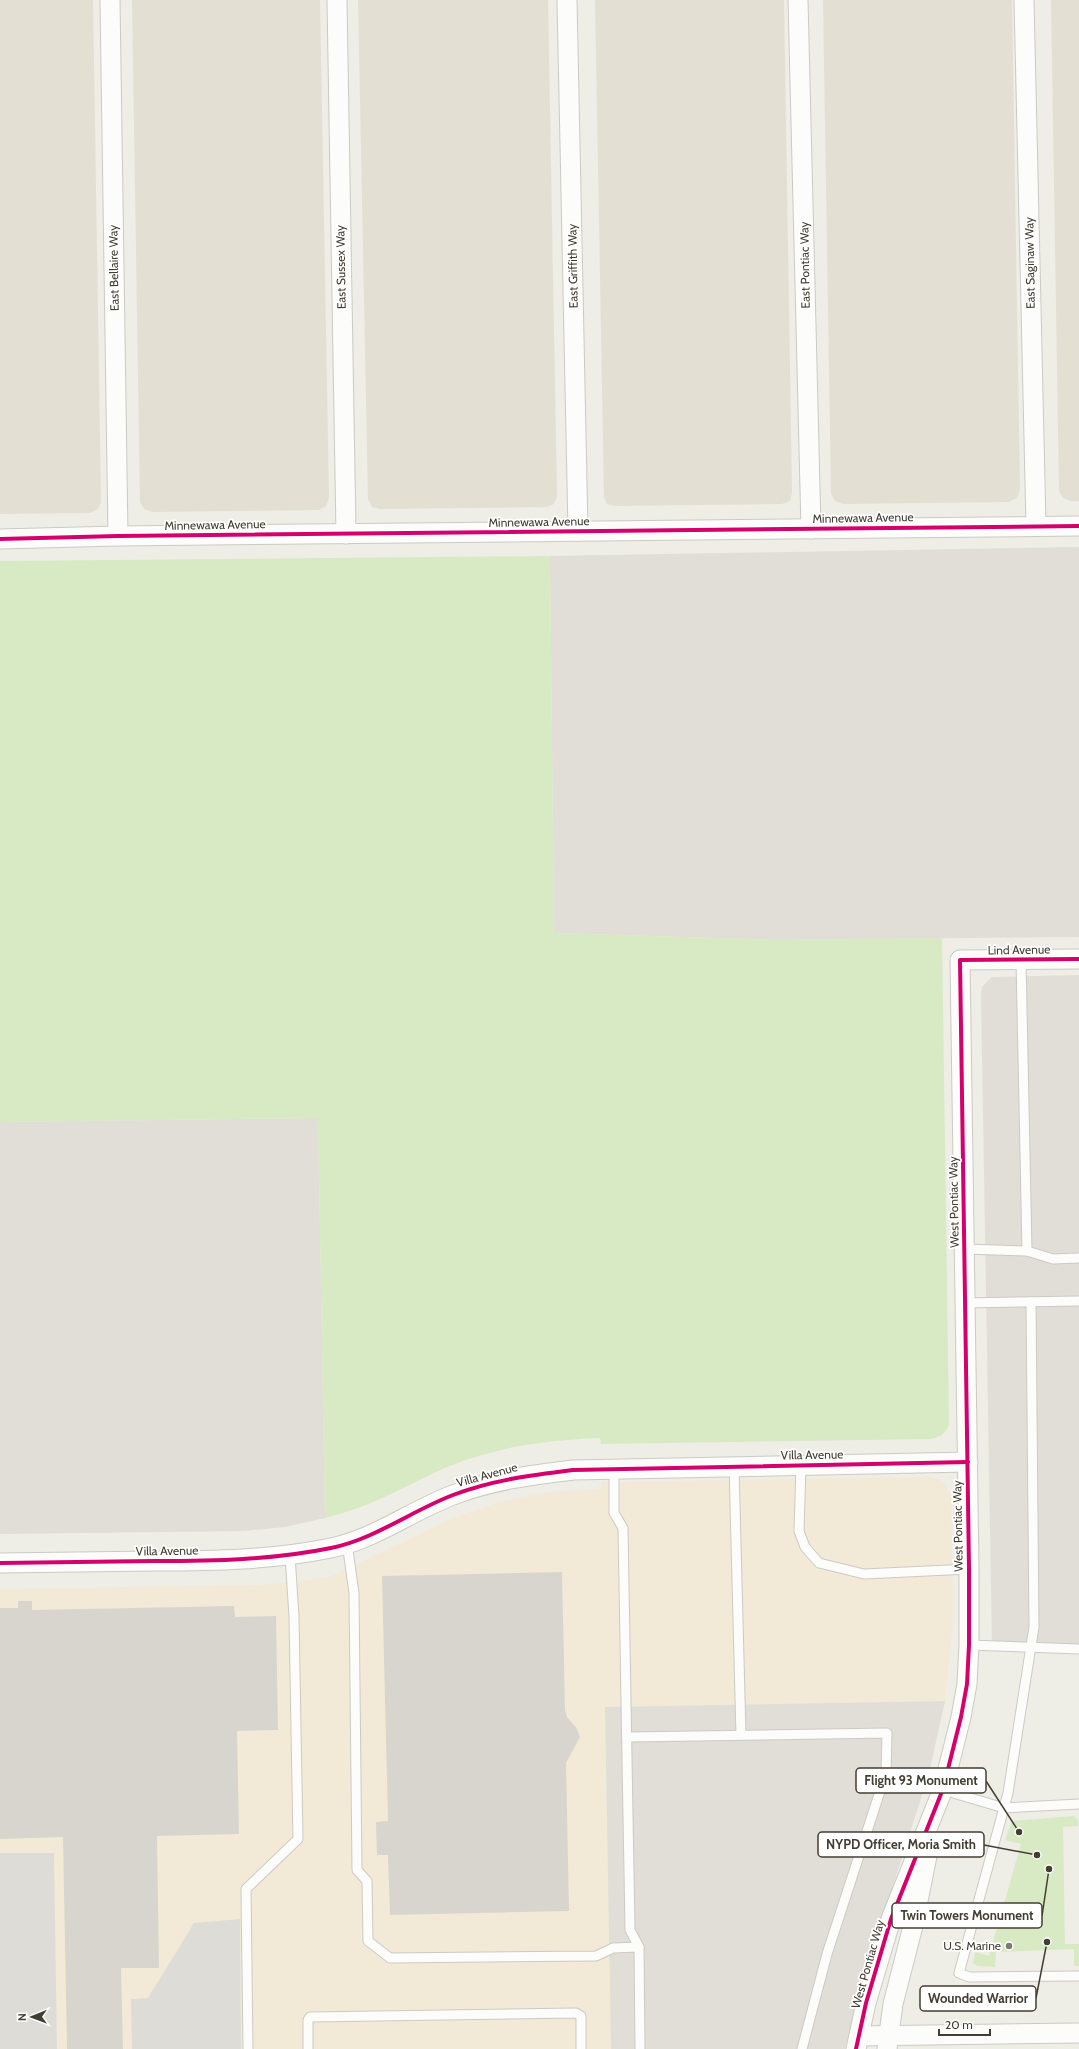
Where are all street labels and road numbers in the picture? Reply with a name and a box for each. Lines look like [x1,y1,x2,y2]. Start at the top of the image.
street label: East Saginaw Way [1021,217,1038,309]
street label: East Pontiac Way [796,221,813,309]
street label: East Griffith Way [564,224,581,308]
street label: East Bellaire Way [105,225,122,311]
street label: East Sussex Way [332,225,349,309]
street label: Minnewawa Avenue [812,509,914,526]
street label: Minnewawa Avenue [488,513,590,530]
street label: Minnewawa Avenue [164,516,266,533]
street label: Lind Avenue [988,941,1050,958]
street label: West Pontiac Way [945,1156,962,1248]
street label: Villa Avenue [781,1446,843,1463]
street label: Villa Avenue [455,1459,519,1490]
street label: West Pontiac Way [949,1480,966,1572]
street label: Villa Avenue [136,1542,198,1559]
street label: West Pontiac Way [848,1918,887,2010]

